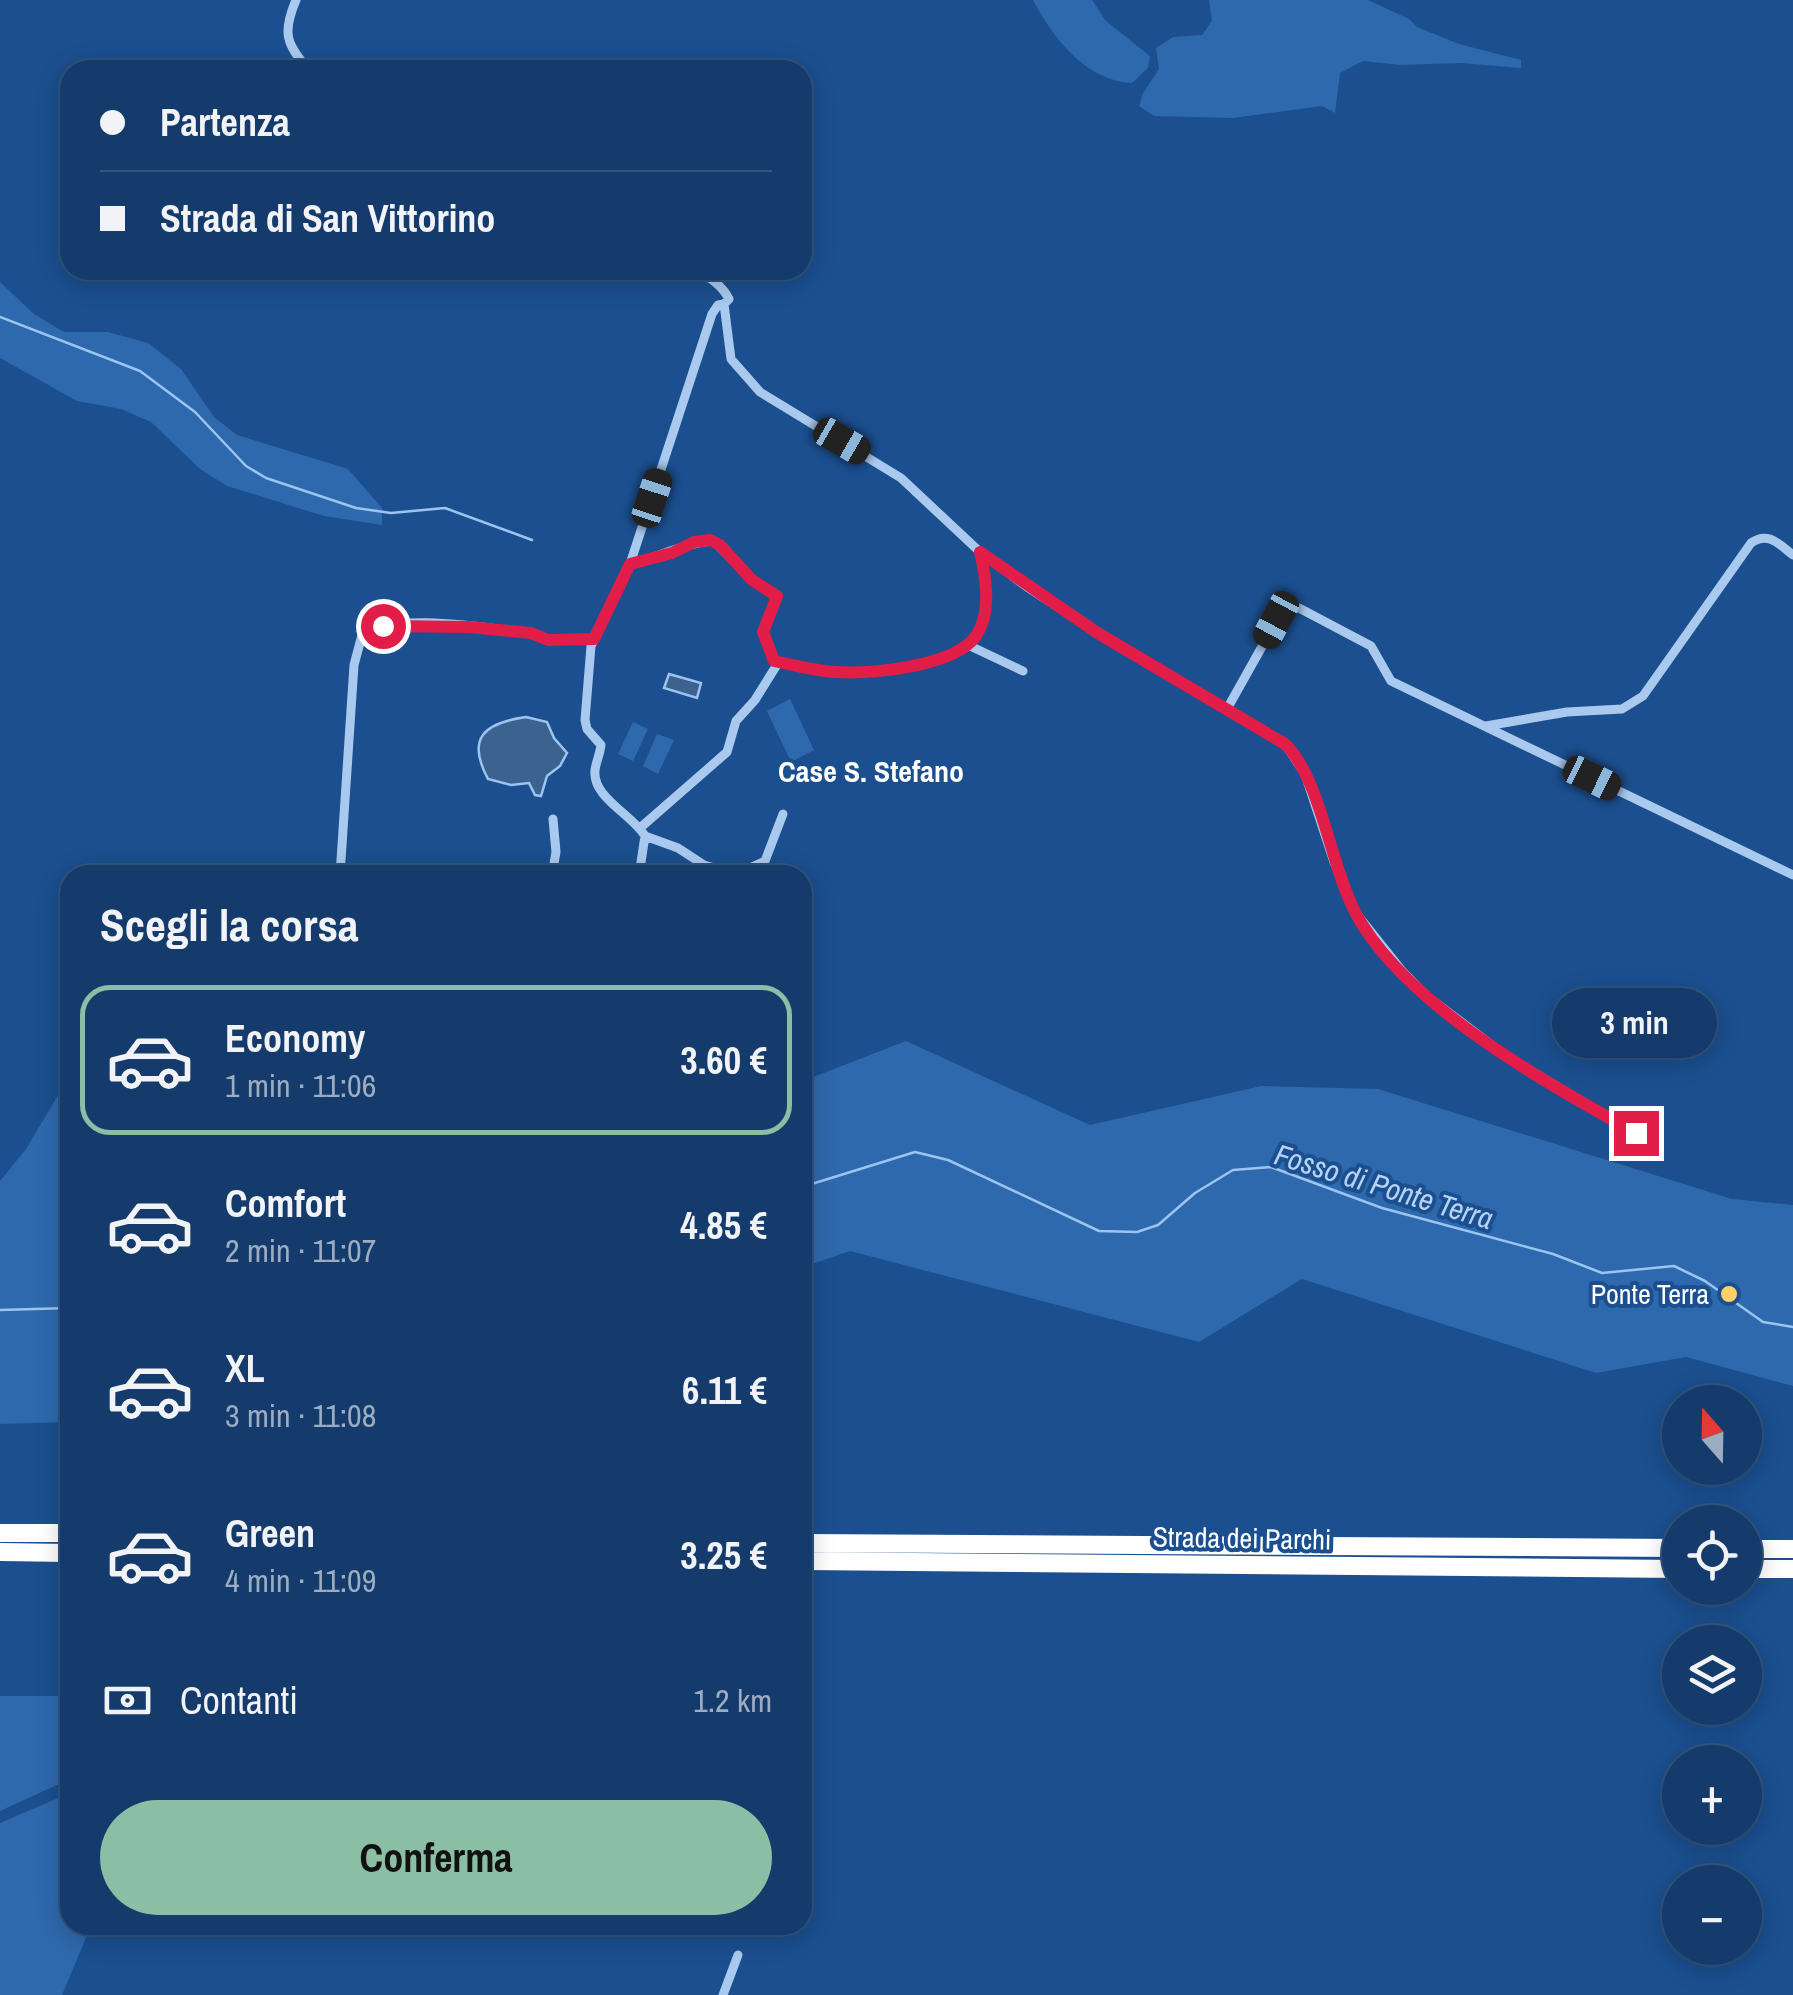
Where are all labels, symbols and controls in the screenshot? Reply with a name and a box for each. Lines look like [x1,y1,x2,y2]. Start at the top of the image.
text: Partenza [160,97,290,148]
text: Strada di San Vittorino [160,193,495,244]
car [809,413,875,469]
car [628,465,676,531]
car [1249,586,1303,654]
route start [361,604,406,649]
district label: Case S. Stefano [778,751,964,791]
car [1558,751,1626,805]
text: Scegli la corsa [100,894,358,955]
callout: 3 min [1554,988,1718,1058]
text: 3 min [1600,1001,1669,1044]
text: Economy [225,1013,365,1064]
icon: car [105,1015,195,1105]
text: 3.60 € [680,1035,767,1086]
text: 1 min · 11:06 [225,1064,376,1107]
route end [1614,1111,1659,1156]
water label: Fosso di Ponte Terra [1270,1134,1498,1238]
text: Comfort [225,1178,346,1229]
icon: car [105,1180,195,1270]
text: 4.85 € [680,1200,767,1251]
text: 2 min · 11:07 [225,1229,376,1272]
place label: Ponte Terra [1591,1275,1709,1313]
marker: Ponte Terra [1718,1283,1740,1305]
text: XL [225,1343,265,1394]
icon: car [105,1345,195,1435]
text: 6.11 € [682,1365,767,1416]
north arrow [1662,1385,1762,1485]
map controls [1662,1385,1762,1965]
text: 3 min · 11:08 [225,1394,376,1437]
button: locate [1662,1505,1762,1605]
text: Green [225,1508,315,1559]
icon: car [105,1510,195,1600]
street label: Strada dei Parchi [1152,1517,1332,1559]
text: 3.25 € [680,1530,767,1581]
text: 4 min · 11:09 [225,1559,376,1602]
button: layers [1662,1625,1762,1725]
icon: cash [100,1673,155,1728]
text: Contanti [180,1675,298,1726]
text: 1.2 km [693,1679,772,1722]
button: + [1662,1745,1762,1845]
button: Conferma [100,1800,772,1915]
button: − [1662,1865,1762,1965]

